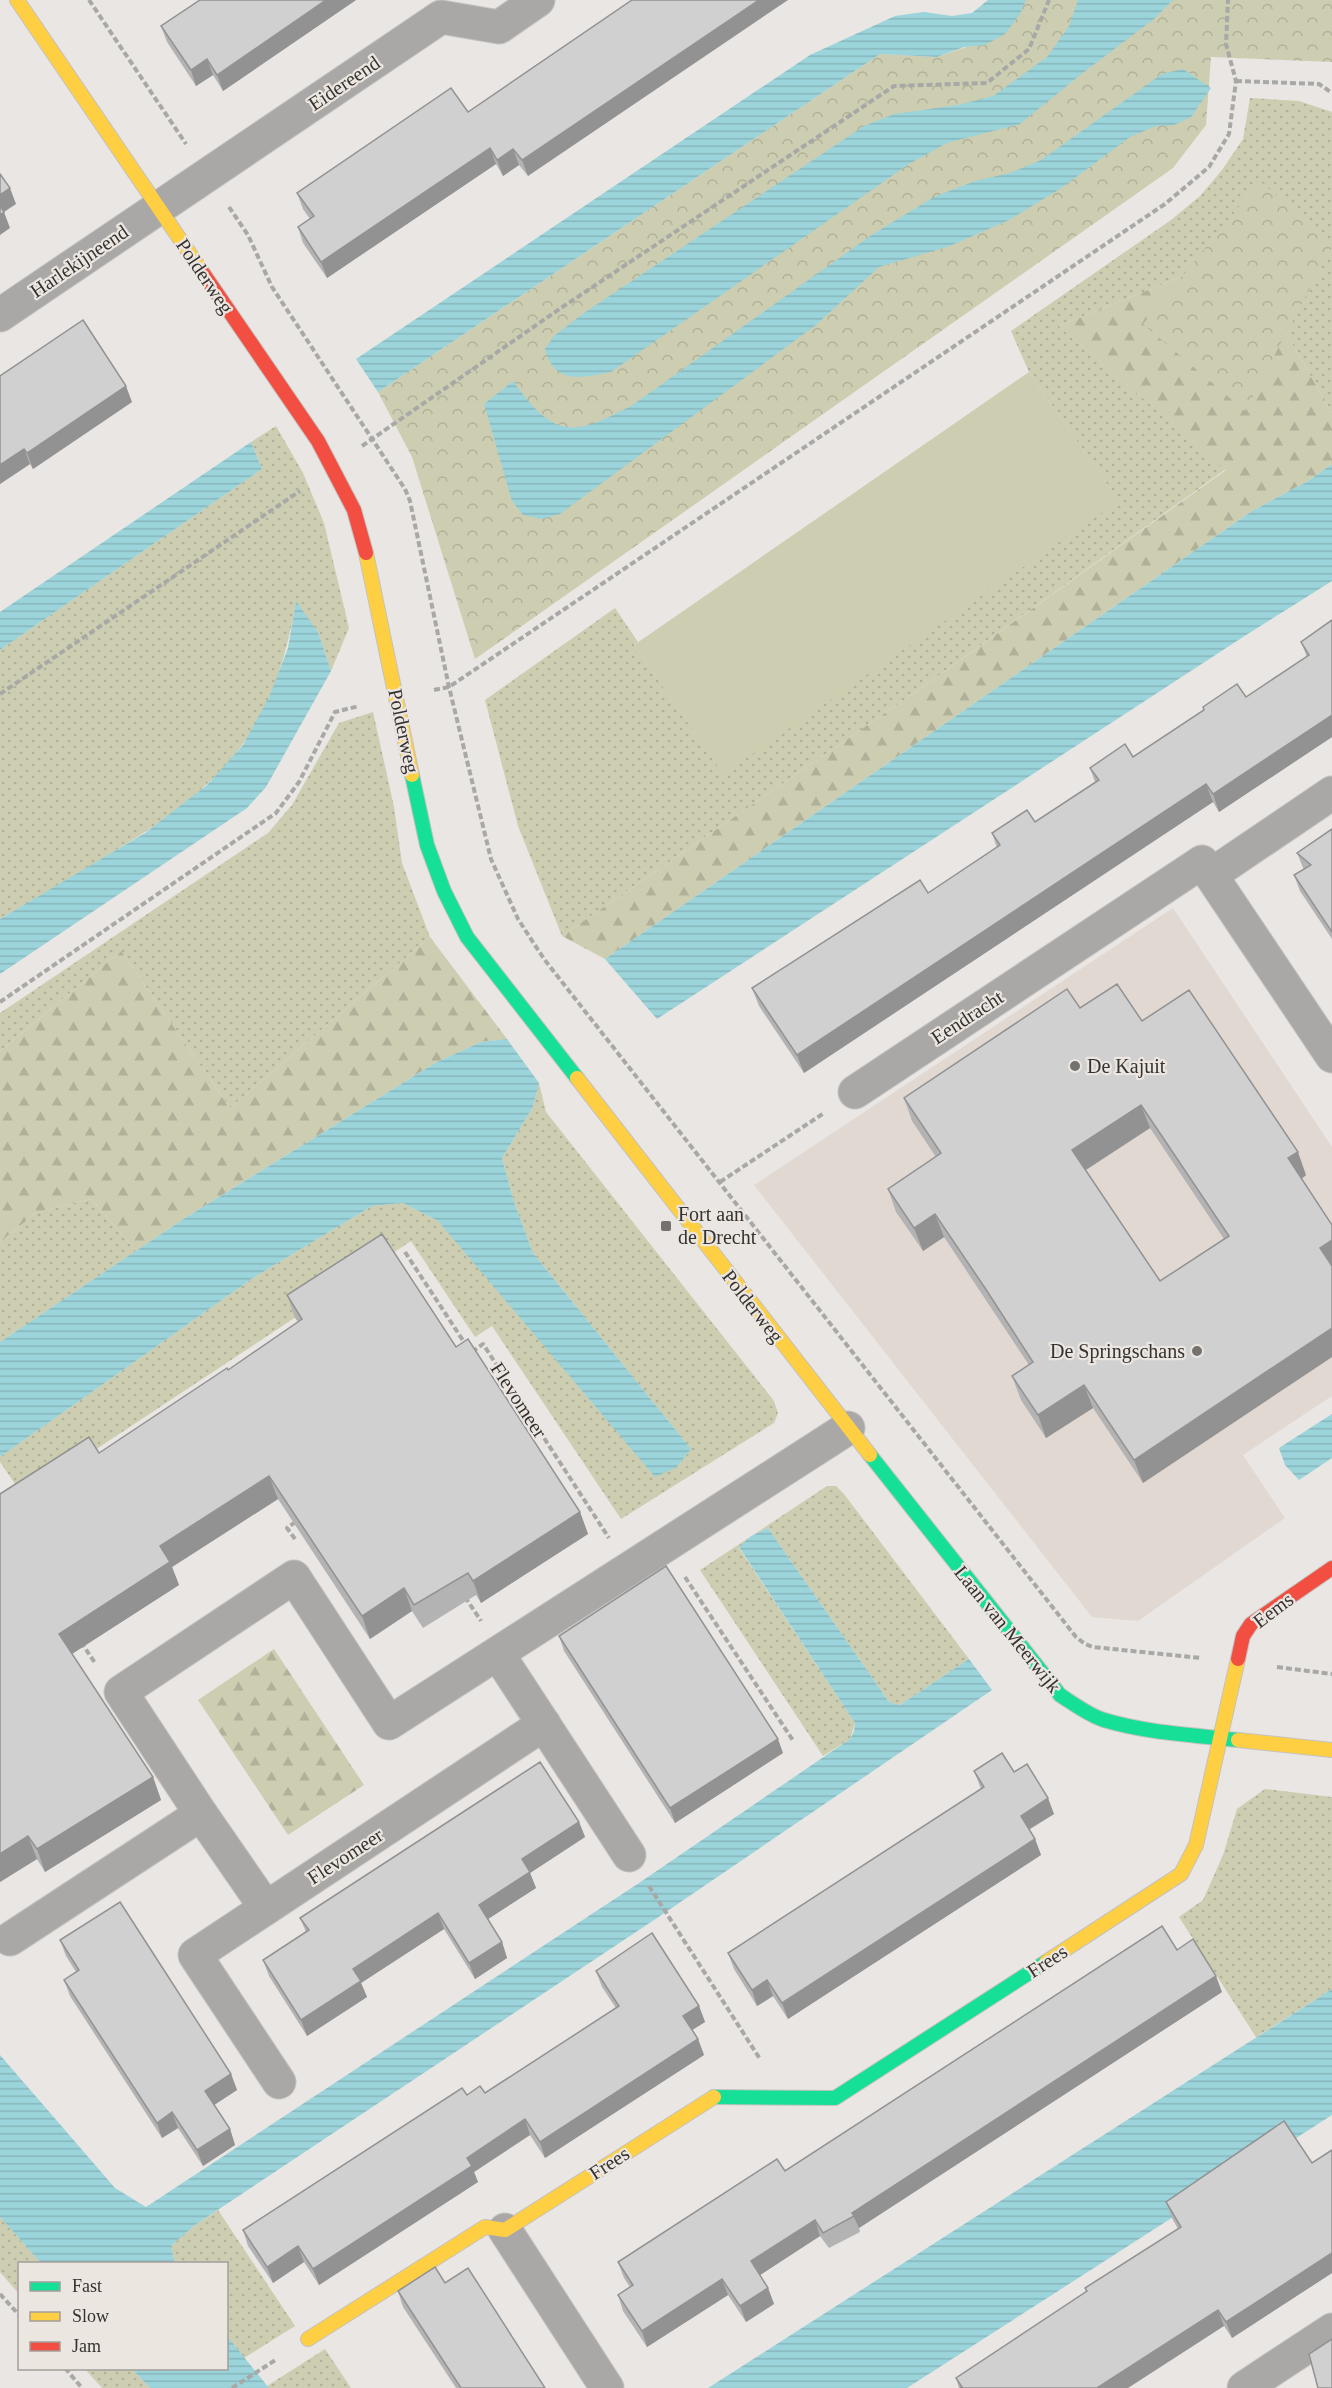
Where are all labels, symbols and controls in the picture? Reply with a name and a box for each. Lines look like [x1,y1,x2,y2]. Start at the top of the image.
street label: Eidereend [304,51,384,115]
street label: Harlekijneend [26,220,133,303]
street label: Polderweg [171,234,238,318]
street label: Polderweg [383,687,424,775]
street label: Eendracht [927,985,1007,1048]
place label: De Kajuit [1087,1055,1166,1078]
marker: De Kajuit [1068,1059,1082,1073]
place label: Fort aan de Drecht [678,1203,757,1248]
marker: Fort aan de Drecht [659,1219,673,1233]
street label: Polderweg [717,1266,788,1347]
place label: De Springschans [1050,1340,1185,1363]
marker: De Springschans [1190,1344,1204,1358]
street label: Flevomeer [486,1358,552,1442]
street label: Laan van Meerwijk [949,1561,1066,1697]
street label: Eems [1249,1588,1298,1632]
street label: Flevomeer [303,1823,387,1889]
street label: Frees [1023,1940,1071,1982]
street label: Frees [585,2142,633,2184]
legend [18,2262,228,2370]
text: Fast [72,2276,102,2296]
text: Slow [72,2306,109,2326]
text: Jam [72,2336,101,2356]

